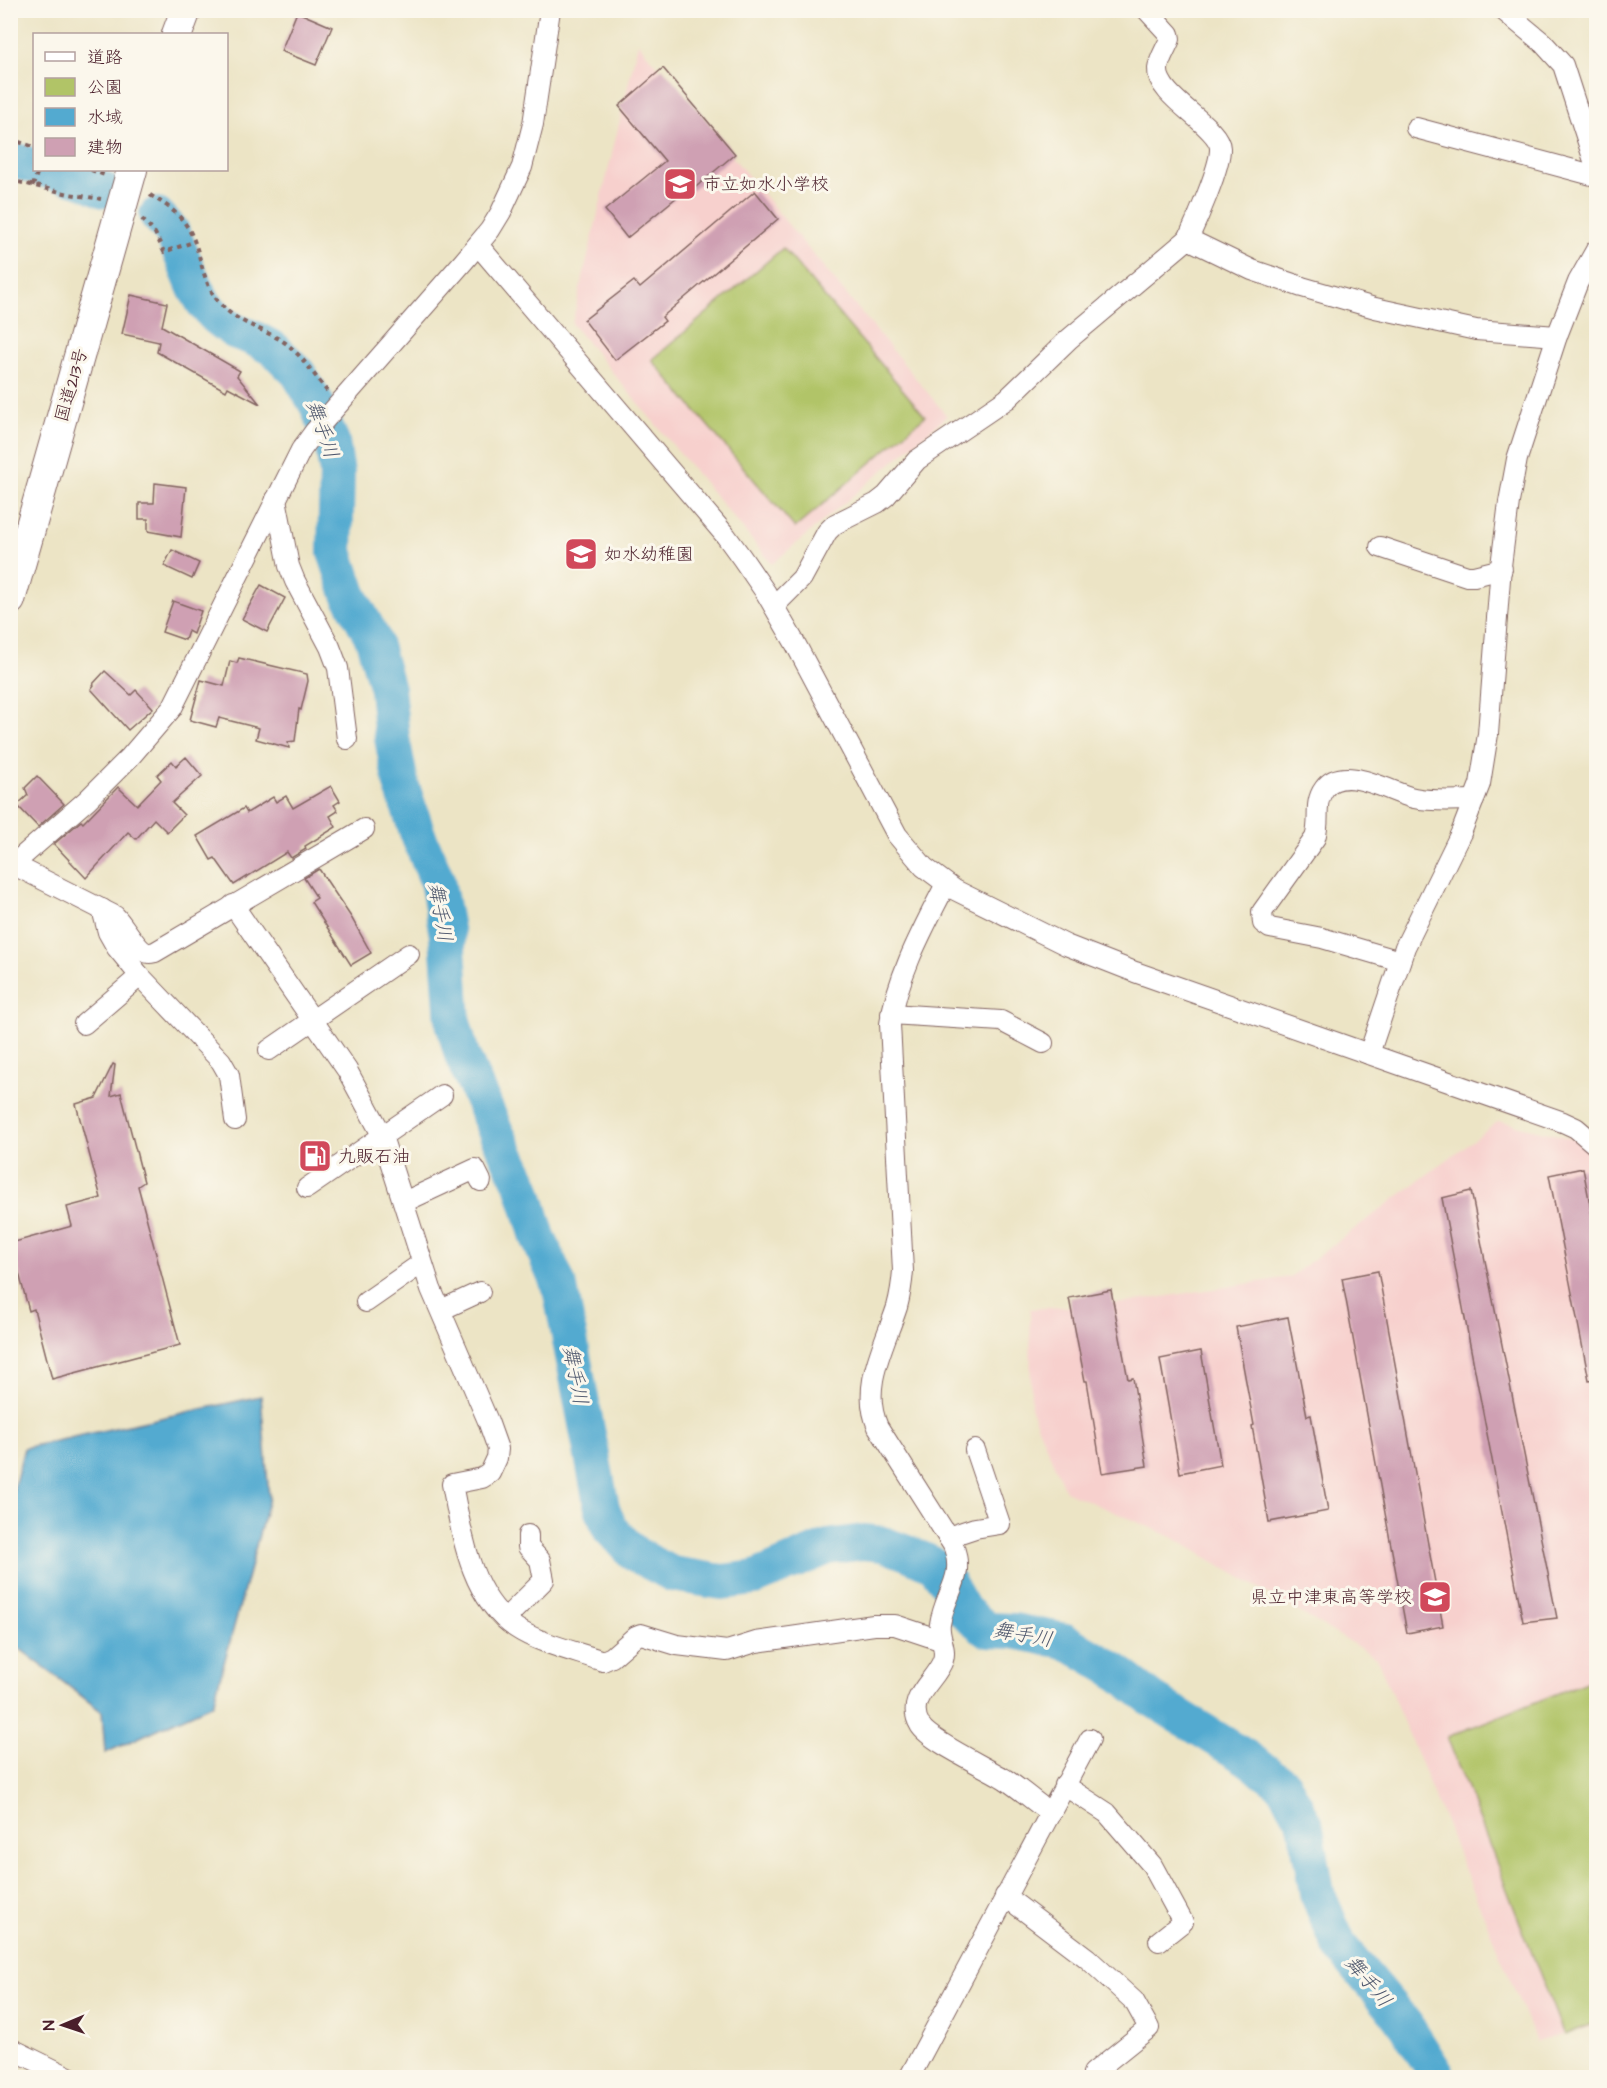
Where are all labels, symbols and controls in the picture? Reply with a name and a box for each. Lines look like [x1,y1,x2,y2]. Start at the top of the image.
legend [33,33,228,171]
text: 道路 [87,45,123,70]
text: 公園 [87,75,123,100]
text: 水域 [87,105,123,130]
text: 建物 [87,135,123,160]
school or university icon: 市立如水小学校 [662,166,698,202]
place label: 市立如水小学校 [703,172,829,197]
street label: 国道213号 [49,345,94,425]
water label: 舞手川 [299,396,345,462]
school or university icon: 如水幼稚園 [563,536,599,572]
place label: 如水幼稚園 [604,542,694,567]
water label: 舞手川 [421,880,459,944]
fuel station icon: 九販石油 [297,1138,333,1174]
place label: 九販石油 [338,1144,410,1169]
water label: 舞手川 [556,1343,594,1407]
school or university icon: 県立中津東高等学校 [1417,1579,1453,1615]
place label: 県立中津東高等学校 [1250,1585,1412,1610]
water label: 舞手川 [991,1616,1055,1654]
water label: 舞手川 [1338,1950,1398,2014]
north arrow [33,1995,93,2055]
text: N [38,2020,60,2031]

